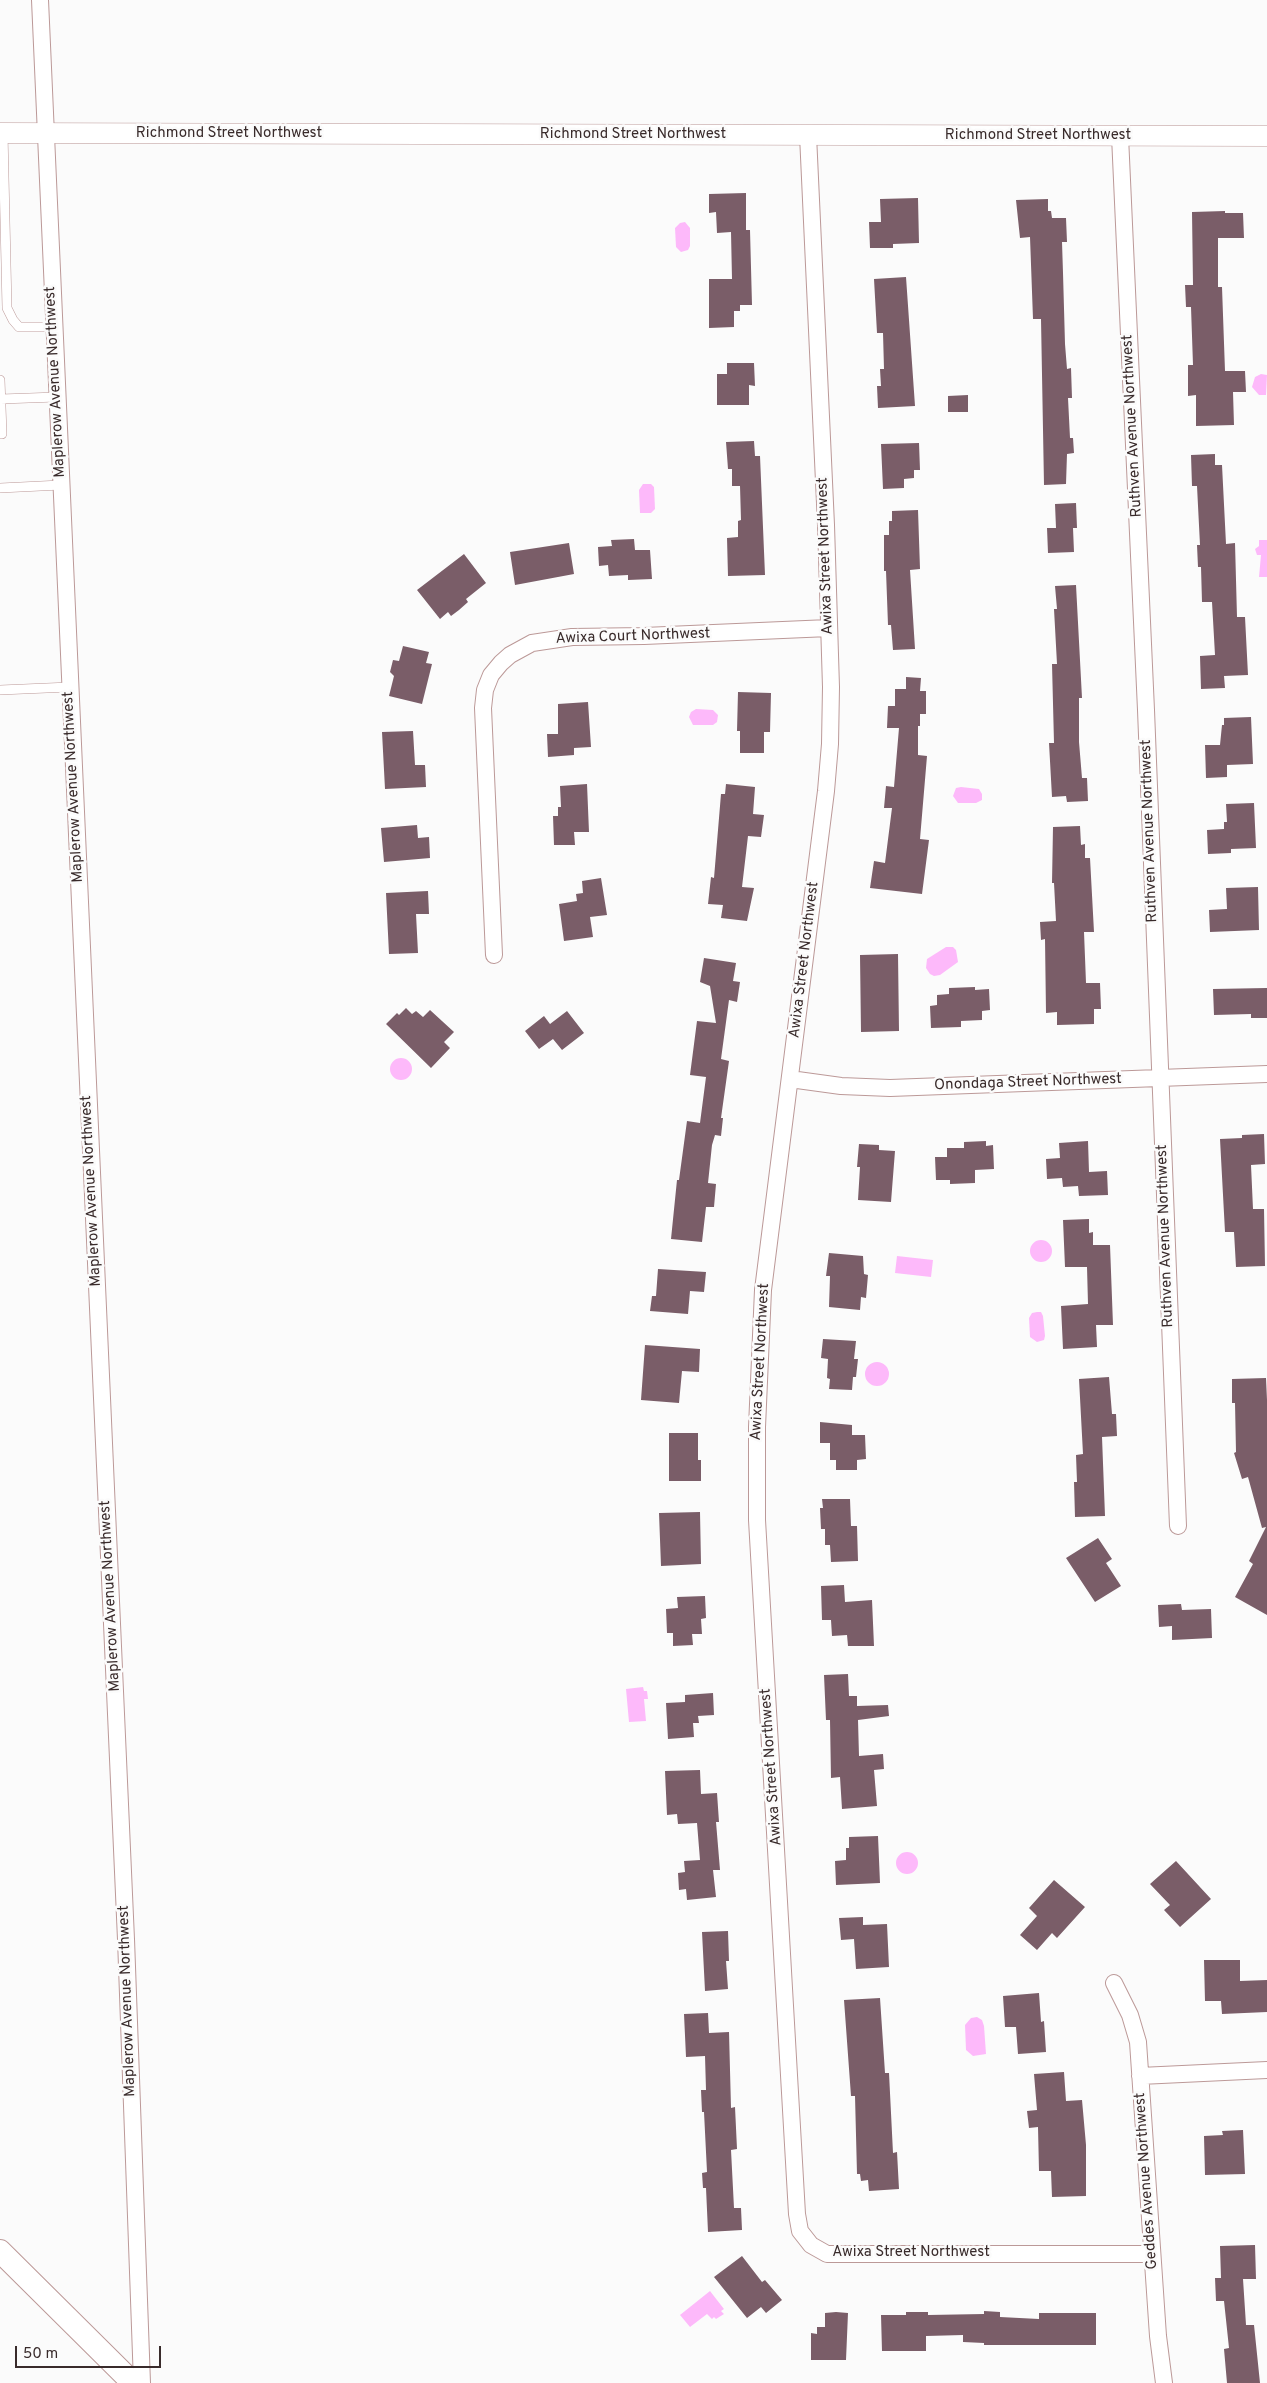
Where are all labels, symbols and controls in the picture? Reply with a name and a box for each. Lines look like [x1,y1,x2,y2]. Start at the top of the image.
street label: Richmond Street Northwest [136,125,322,143]
street label: Richmond Street Northwest [540,126,726,144]
street label: Richmond Street Northwest [945,127,1131,145]
street label: Maplerow Avenue Northwest [42,286,70,478]
street label: Ruthven Avenue Northwest [1119,334,1147,518]
street label: Awixa Street Northwest [814,477,838,635]
street label: Awixa Court Northwest [555,625,711,649]
street label: Maplerow Avenue Northwest [60,691,88,883]
street label: Ruthven Avenue Northwest [1138,739,1162,923]
street label: Awixa Street Northwest [786,881,824,1039]
street label: Onondaga Street Northwest [934,1071,1122,1095]
street label: Maplerow Avenue Northwest [78,1095,106,1287]
street label: Ruthven Avenue Northwest [1154,1144,1178,1328]
street label: Awixa Street Northwest [748,1283,774,1441]
street label: Maplerow Avenue Northwest [97,1500,125,1692]
street label: Awixa Street Northwest [758,1688,786,1846]
street label: Maplerow Avenue Northwest [116,1905,140,2097]
street label: Geddes Avenue Northwest [1132,2092,1162,2270]
street label: Awixa Street Northwest [832,2244,990,2262]
scale bar [18,2336,164,2368]
text: 50 m [23,2345,58,2364]

